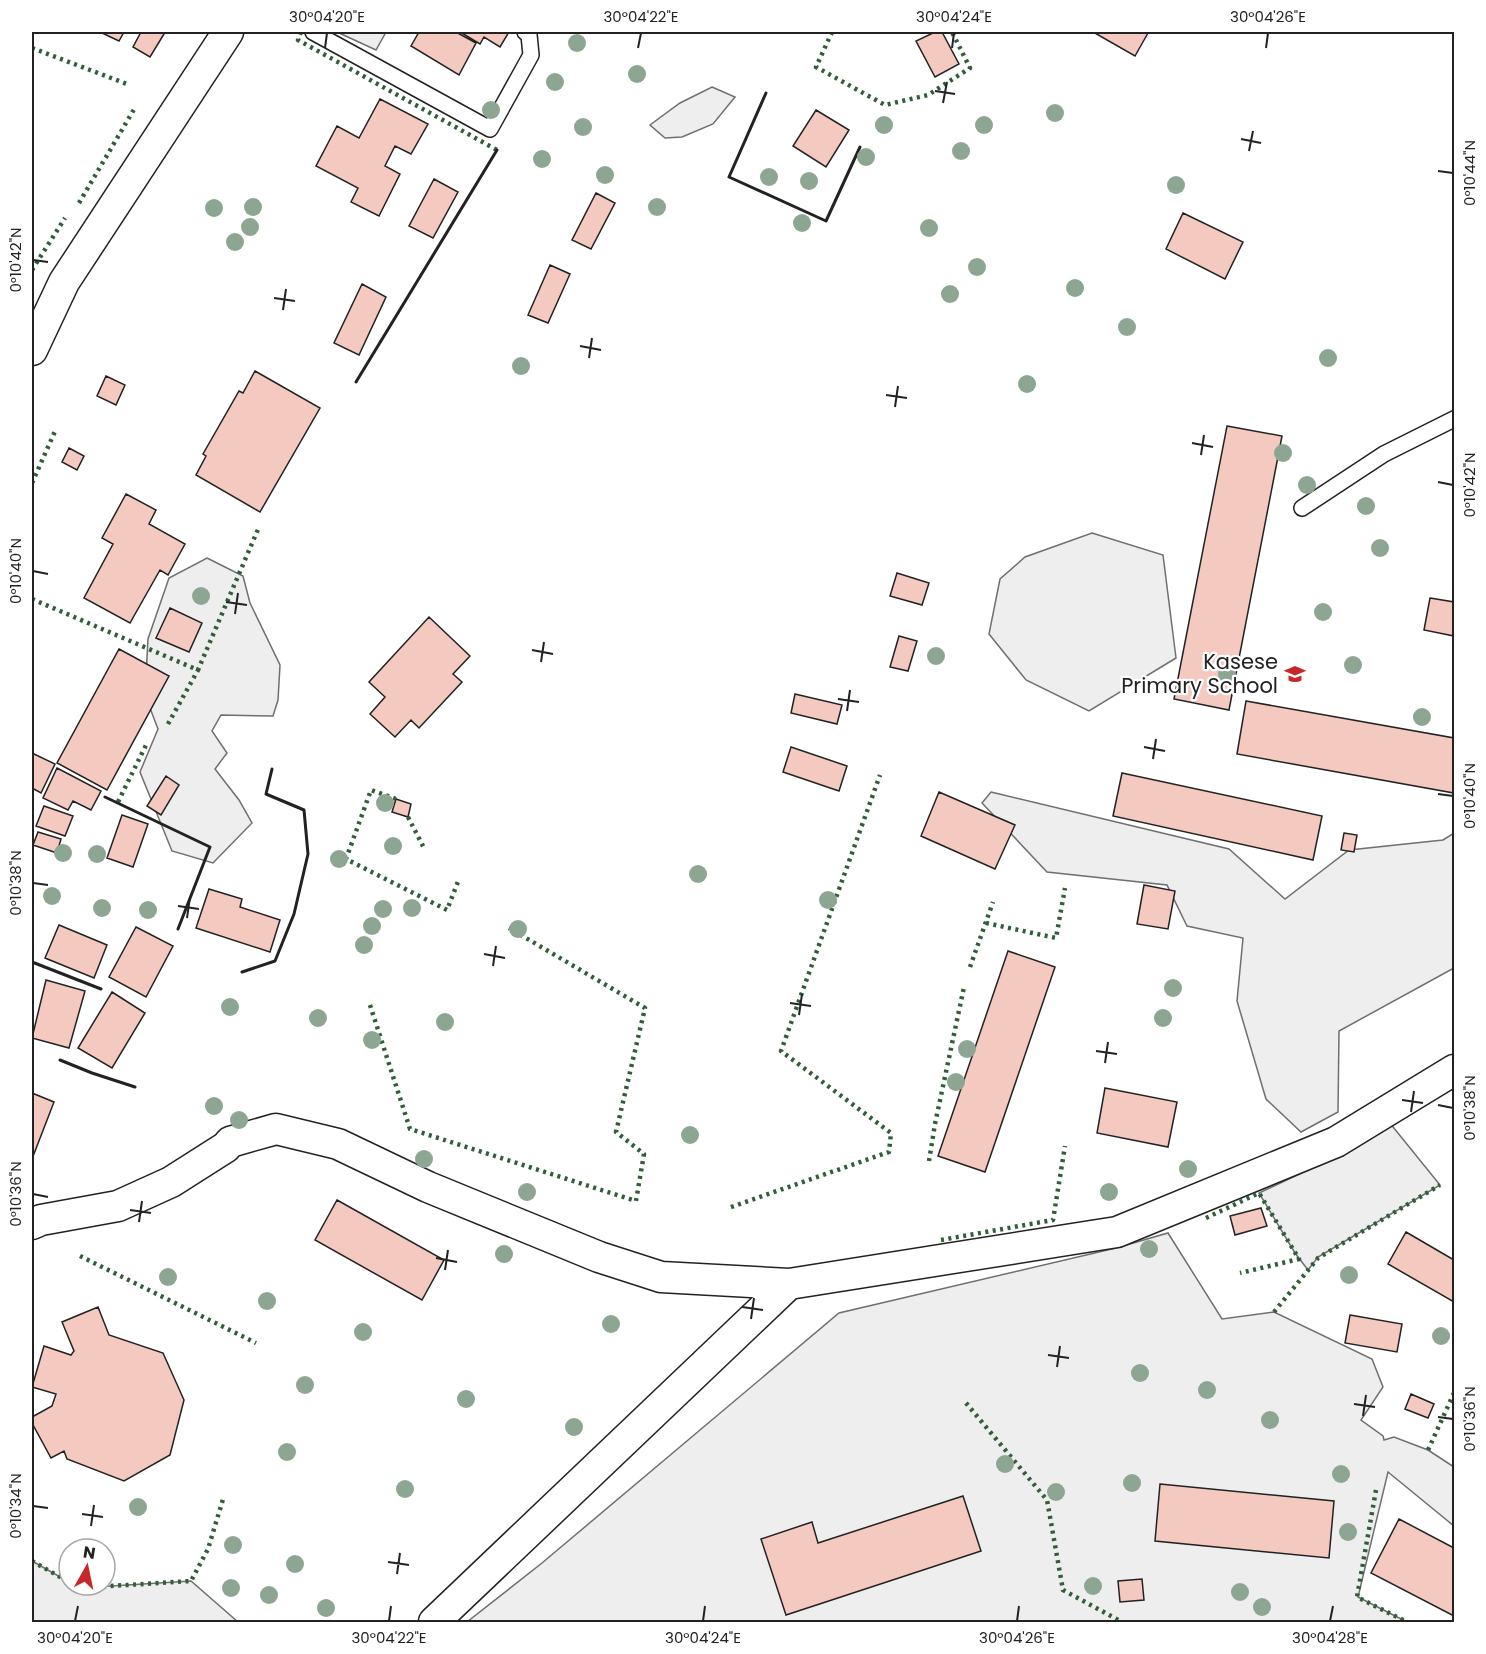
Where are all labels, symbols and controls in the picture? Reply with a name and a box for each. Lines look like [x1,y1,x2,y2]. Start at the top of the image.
text: 30°04'20"E [289,6,365,27]
text: 30°04'22"E [604,6,678,27]
text: 30°04'24"E [916,6,992,27]
text: 30°04'26"E [1230,6,1306,27]
text: 0°10'44"N [1459,140,1480,206]
text: 0°10'42"N [5,227,26,293]
text: 0°10'42"N [1459,452,1480,518]
text: 0°10'40"N [5,538,26,604]
place label: Kasese Primary School [1121,647,1278,700]
school or university icon: Kasese Primary School [1283,662,1307,686]
text: 0°10'40"N [1459,763,1480,829]
text: 0°10'38"N [5,850,26,916]
text: 0°10'38"N [1459,1075,1480,1141]
text: 0°10'36"N [5,1161,26,1227]
text: 0°10'36"N [1459,1386,1480,1452]
text: 0°10'34"N [5,1473,26,1539]
north arrow [57,1537,117,1597]
text: N [82,1540,97,1565]
text: 30°04'20"E [37,1627,113,1648]
text: 30°04'22"E [352,1627,426,1648]
text: 30°04'24"E [665,1627,741,1648]
text: 30°04'26"E [979,1627,1055,1648]
text: 30°04'28"E [1292,1627,1368,1648]

